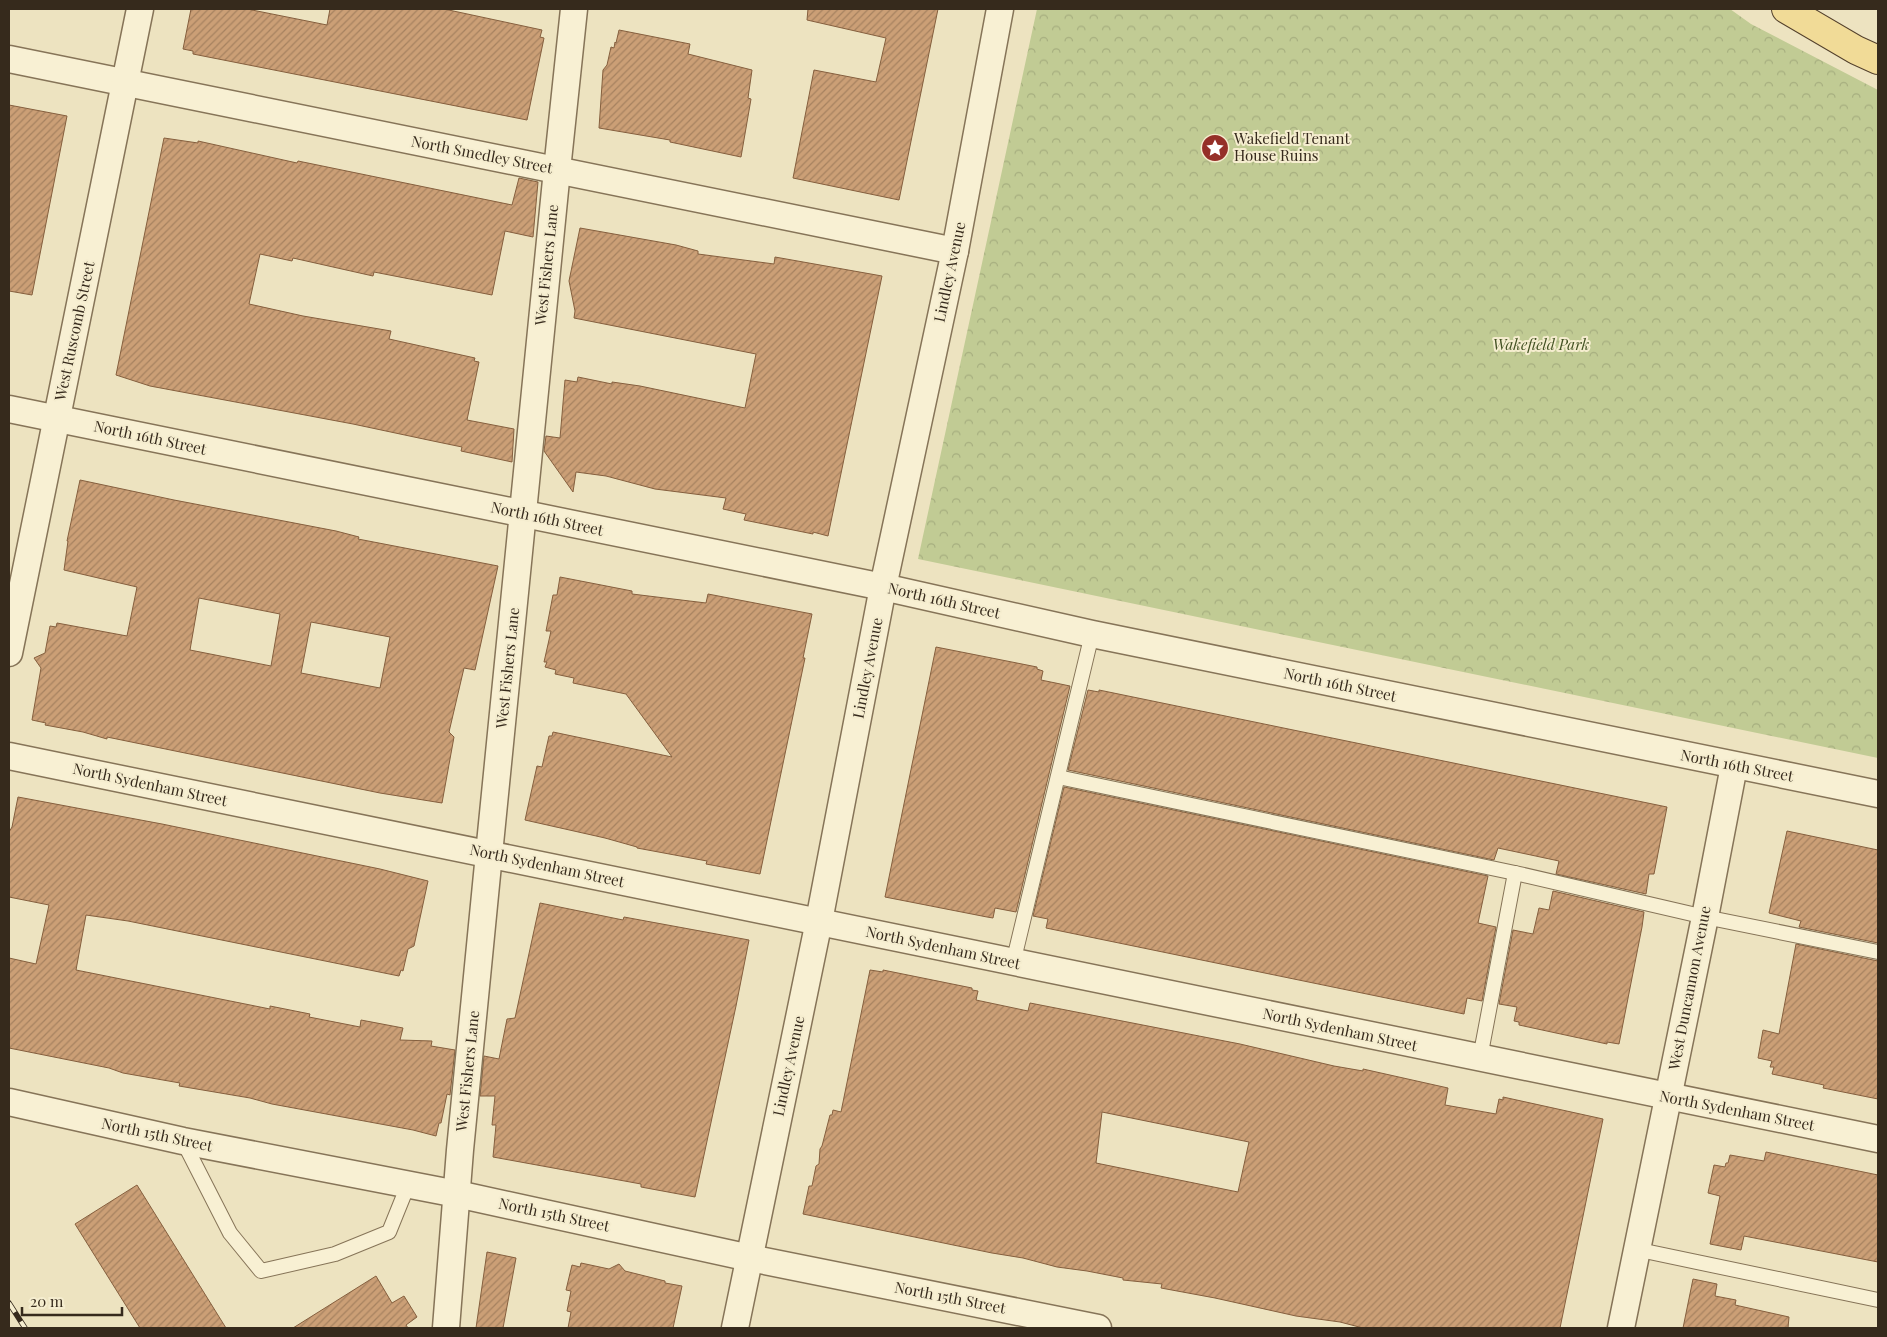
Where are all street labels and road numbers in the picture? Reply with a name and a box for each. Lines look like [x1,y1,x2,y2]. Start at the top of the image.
street label: North Smedley Street [410,131,555,178]
street label: West Fishers Lane [530,203,562,327]
street label: Lindley Avenue [929,220,969,324]
street label: West Ruscomb Street [49,259,99,403]
street label: North 16th Street [92,415,209,459]
street label: North 16th Street [489,496,606,540]
street label: North 16th Street [886,577,1003,623]
street label: West Fishers Lane [491,606,523,730]
street label: Lindley Avenue [847,616,887,720]
street label: North 16th Street [1282,662,1399,706]
street label: North 16th Street [1679,744,1796,786]
street label: North Sydenham Street [71,758,230,810]
street label: North Sydenham Street [468,839,627,891]
street label: West Duncannon Avenue [1663,904,1715,1073]
street label: North Sydenham Street [864,921,1023,973]
street label: North Sydenham Street [1261,1003,1420,1055]
street label: West Fishers Lane [451,1009,483,1133]
street label: Lindley Avenue [768,1014,808,1118]
street label: North Sydenham Street [1658,1085,1817,1135]
street label: North 15th Street [100,1113,215,1156]
street label: North 15th Street [497,1193,612,1236]
street label: North 15th Street [893,1276,1008,1318]

